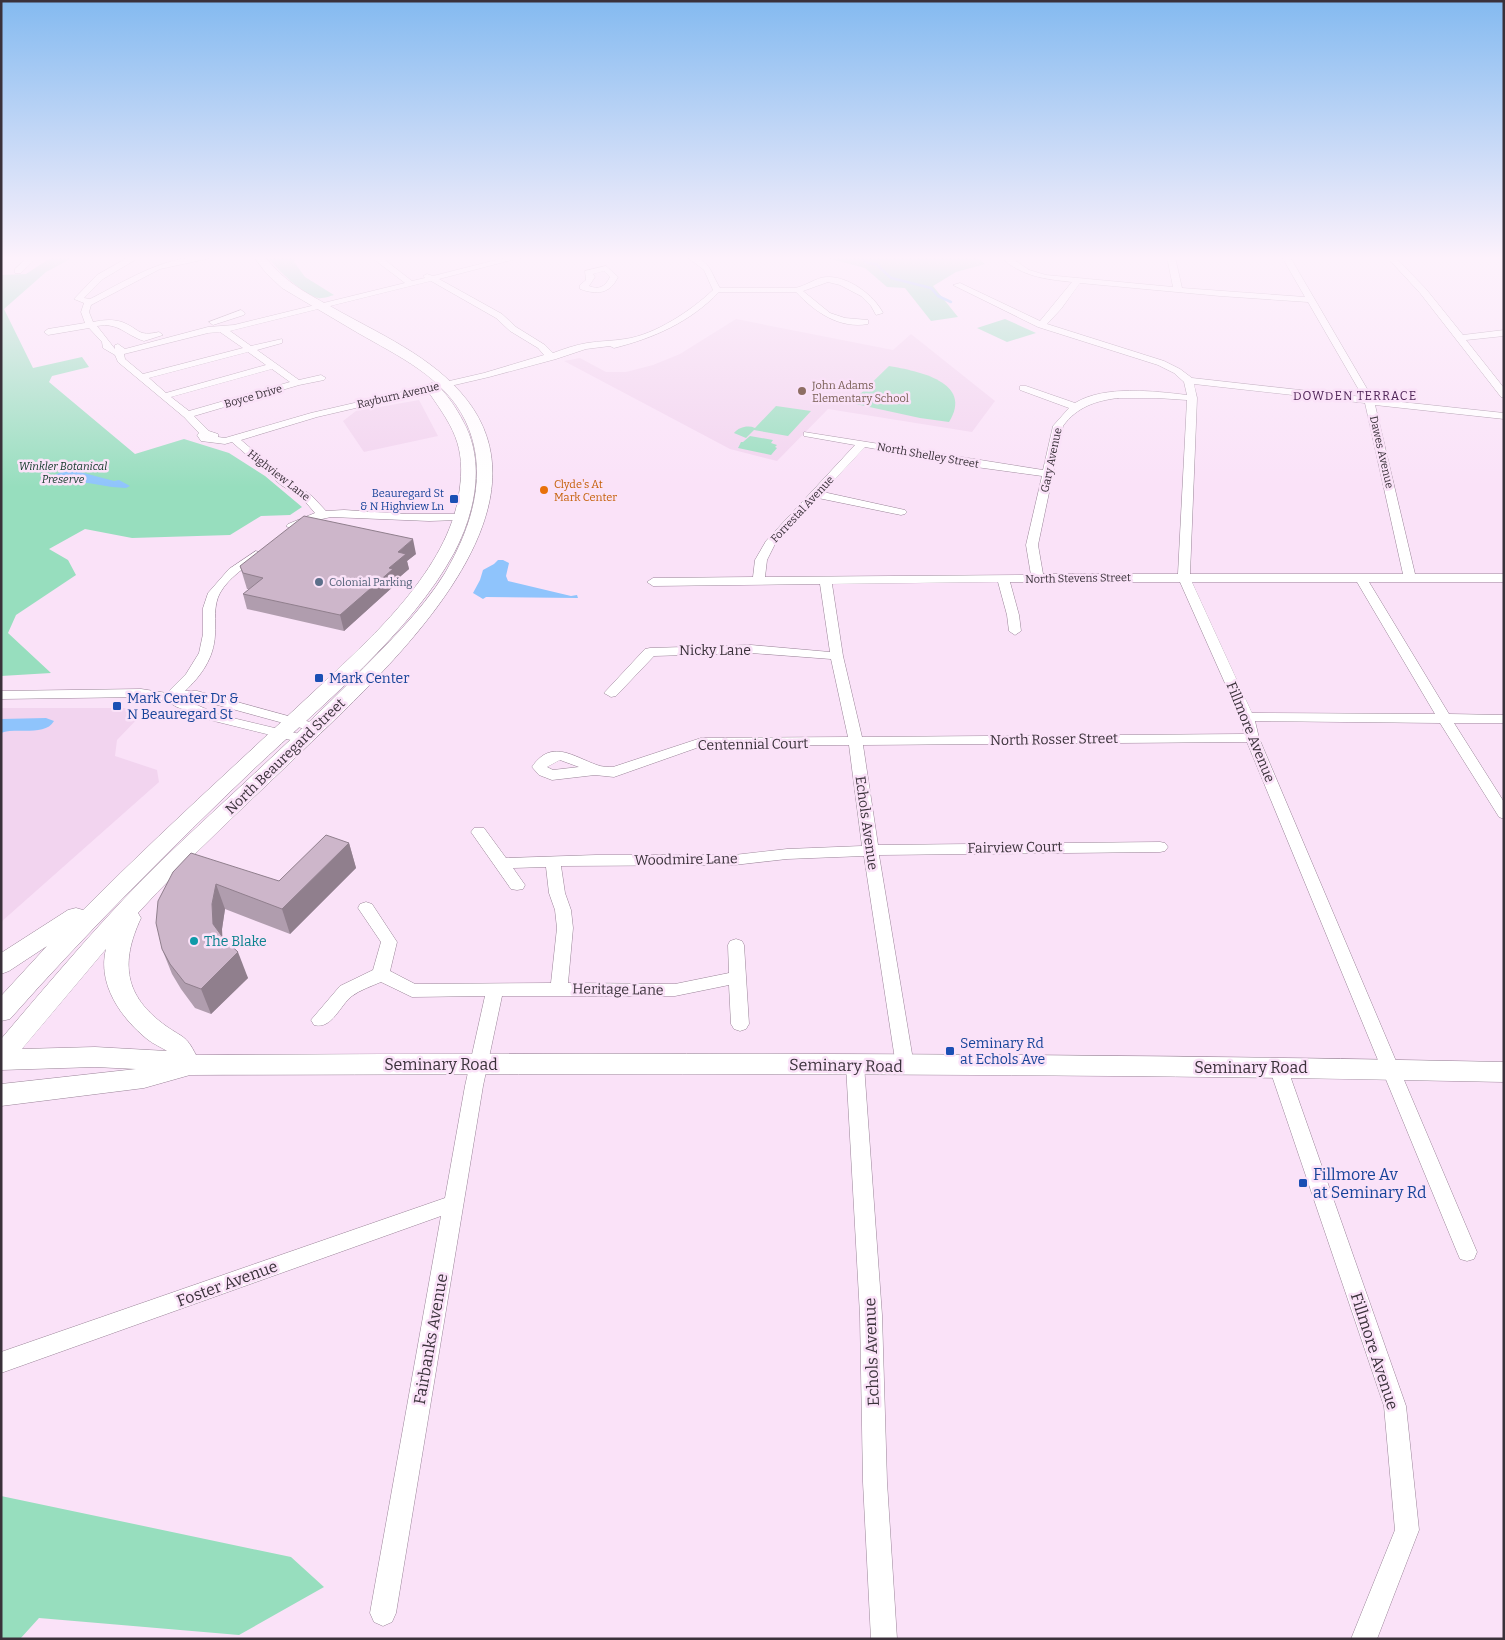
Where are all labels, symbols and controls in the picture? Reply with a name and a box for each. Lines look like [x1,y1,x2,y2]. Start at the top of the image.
place label: John Adams Elementary School [811,379,909,405]
street label: Rayburn Avenue [356,380,441,411]
street label: Boyce Drive [223,382,283,411]
marker: John Adams Elementary School [796,385,808,397]
district label: DOWDEN TERRACE [1293,389,1417,403]
street label: Dawes Avenue [1367,415,1396,490]
street label: Gary Avenue [1038,427,1065,494]
street label: North Shelley Street [876,440,980,471]
street label: Highview Lane [245,447,312,504]
park label: Winkler Botanical Preserve [19,460,107,486]
street label: Forrestal Avenue [768,473,837,545]
place label: Clyde's At Mark Center [554,478,617,504]
marker: Clyde's At Mark Center [538,484,550,496]
place label: Beauregard St & N Highview Ln [360,487,444,513]
marker: Beauregard St & N Highview Ln [448,493,460,505]
street label: North Stevens Street [1025,571,1131,586]
marker: Colonial Parking [313,576,325,588]
place label: Colonial Parking [329,576,413,589]
street label: Nicky Lane [679,642,751,659]
place label: Mark Center [329,670,409,687]
marker: Mark Center [313,672,325,684]
street label: Fillmore Avenue [1223,679,1278,785]
place label: Mark Center Dr & N Beauregard St [127,690,239,723]
street label: North Beauregard Street [222,695,349,818]
marker: Mark Center Dr & N Beauregard St [111,700,123,712]
street label: North Rosser Street [990,730,1118,749]
street label: Centennial Court [698,735,808,754]
street label: Echols Avenue [851,775,882,871]
street label: Fairview Court [967,838,1063,857]
street label: Woodmire Lane [634,850,738,869]
place label: The Blake [204,933,267,950]
marker: The Blake [188,935,200,947]
street label: Heritage Lane [572,980,664,999]
place label: Seminary Rd at Echols Ave [960,1035,1045,1068]
marker: Seminary Rd at Echols Ave [944,1045,956,1057]
street label: Seminary Road [384,1055,498,1074]
street label: Seminary Road [789,1055,903,1076]
street label: Seminary Road [1194,1058,1308,1077]
place label: Fillmore Av at Seminary Rd [1313,1165,1427,1202]
marker: Fillmore Av at Seminary Rd [1297,1177,1309,1189]
street label: Foster Avenue [174,1256,280,1311]
street label: Fairbanks Avenue [410,1272,451,1406]
street label: Fillmore Avenue [1347,1290,1402,1412]
street label: Echols Avenue [860,1297,883,1407]

